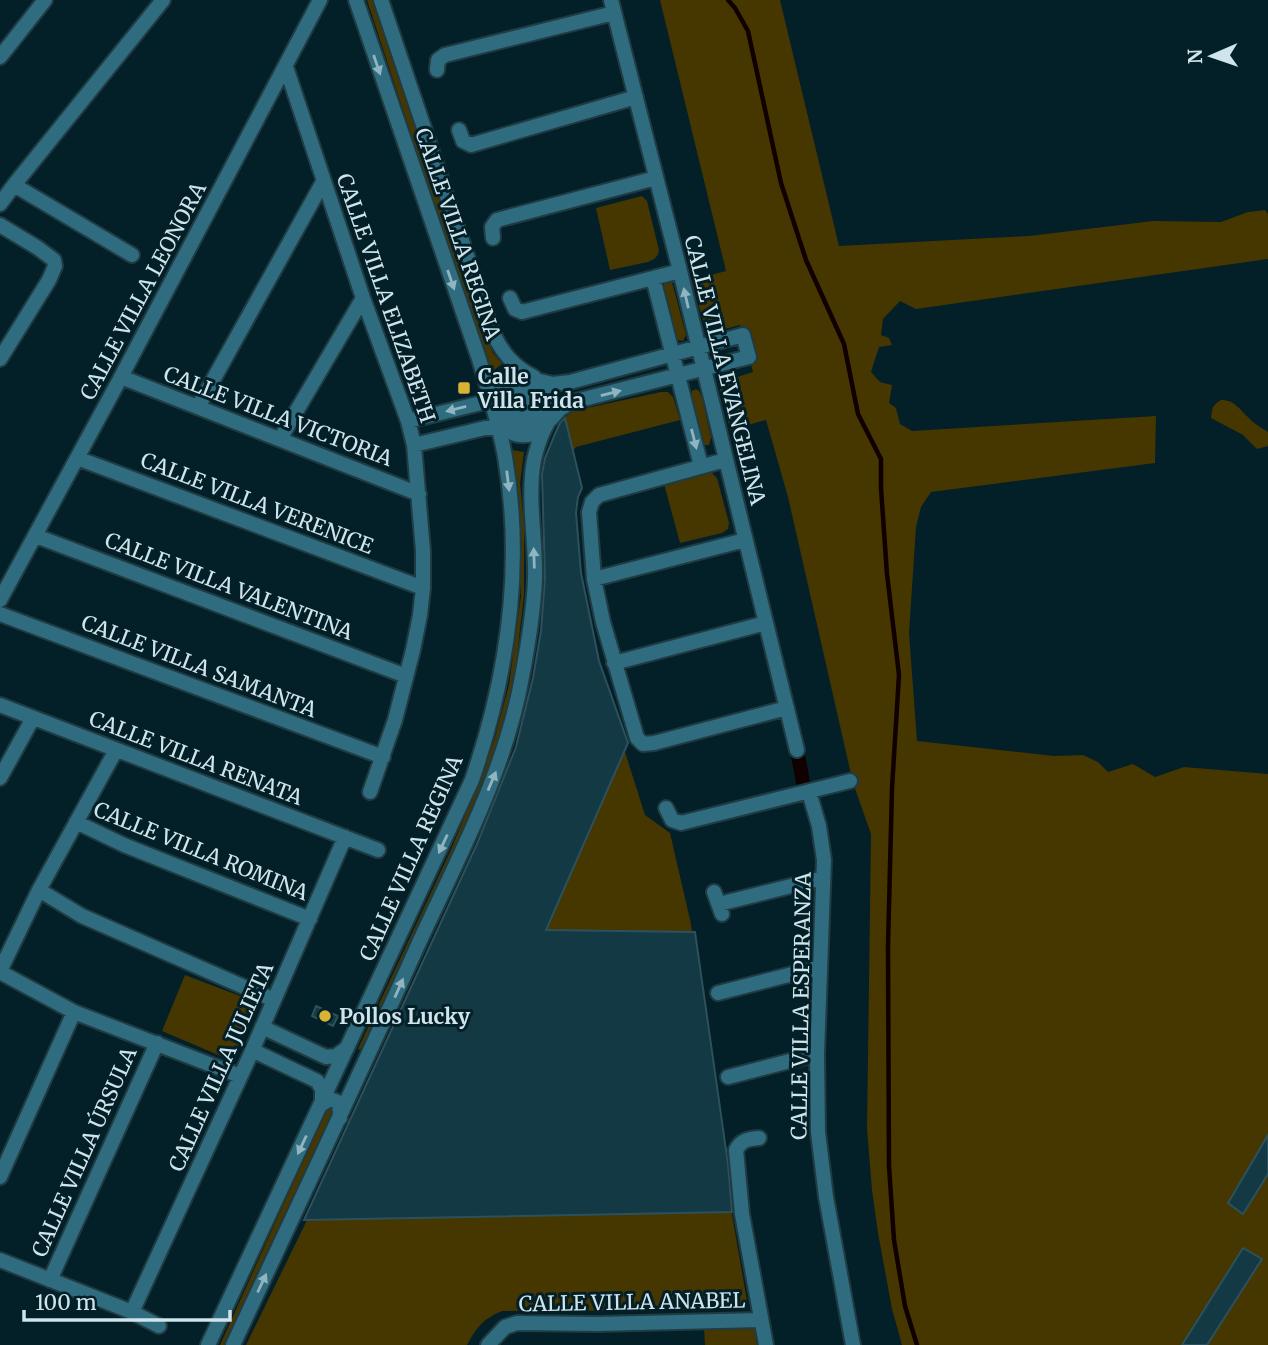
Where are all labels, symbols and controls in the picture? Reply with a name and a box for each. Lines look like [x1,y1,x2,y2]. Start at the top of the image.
north arrow [1177,21,1247,91]
text: N [1183,49,1207,65]
one-way arrow [373,54,383,75]
street label: CALLE VILLA REGINA [409,124,507,344]
street label: CALLE VILLA ELIZABETH [331,170,441,426]
street label: CALLE VILLA LEONORA [74,177,212,405]
street label: CALLE VILLA EVANGELINA [678,232,772,508]
one-way arrow [446,270,457,291]
one-way arrow [680,287,691,309]
street label: CALLE VILLA VICTORIA [160,360,396,472]
place label: Calle Villa Frida [477,363,584,414]
marker: Calle Villa Frida [456,380,472,396]
one-way arrow [600,387,622,398]
one-way arrow [445,404,467,415]
one-way arrow [689,428,700,450]
street label: CALLE VILLA VERENICE [137,446,378,560]
one-way arrow [503,470,514,492]
street label: CALLE VILLA VALENTINA [101,526,357,646]
one-way arrow [528,547,540,569]
street label: CALLE VILLA SAMANTA [77,609,321,723]
street label: CALLE VILLA RENATA [85,705,307,811]
street label: CALLE VILLA REGINA [353,751,469,965]
one-way arrow [487,770,498,791]
street label: CALLE VILLA ROMINA [90,796,313,907]
one-way arrow [437,834,448,854]
street label: CALLE VILLA ESPERANZA [785,872,817,1140]
street label: CALLE VILLA JULIETA [163,958,279,1176]
one-way arrow [393,978,405,998]
place label: Pollos Lucky [339,1003,471,1030]
marker: Pollos Lucky [317,1008,333,1024]
street label: CALLE VILLA ÚRSULA [25,1042,143,1261]
one-way arrow [296,1135,308,1155]
one-way arrow [256,1273,268,1293]
scale bar [24,1278,231,1322]
street label: CALLE VILLA ANABEL [518,1287,746,1317]
text: 100 m [35,1289,97,1316]

